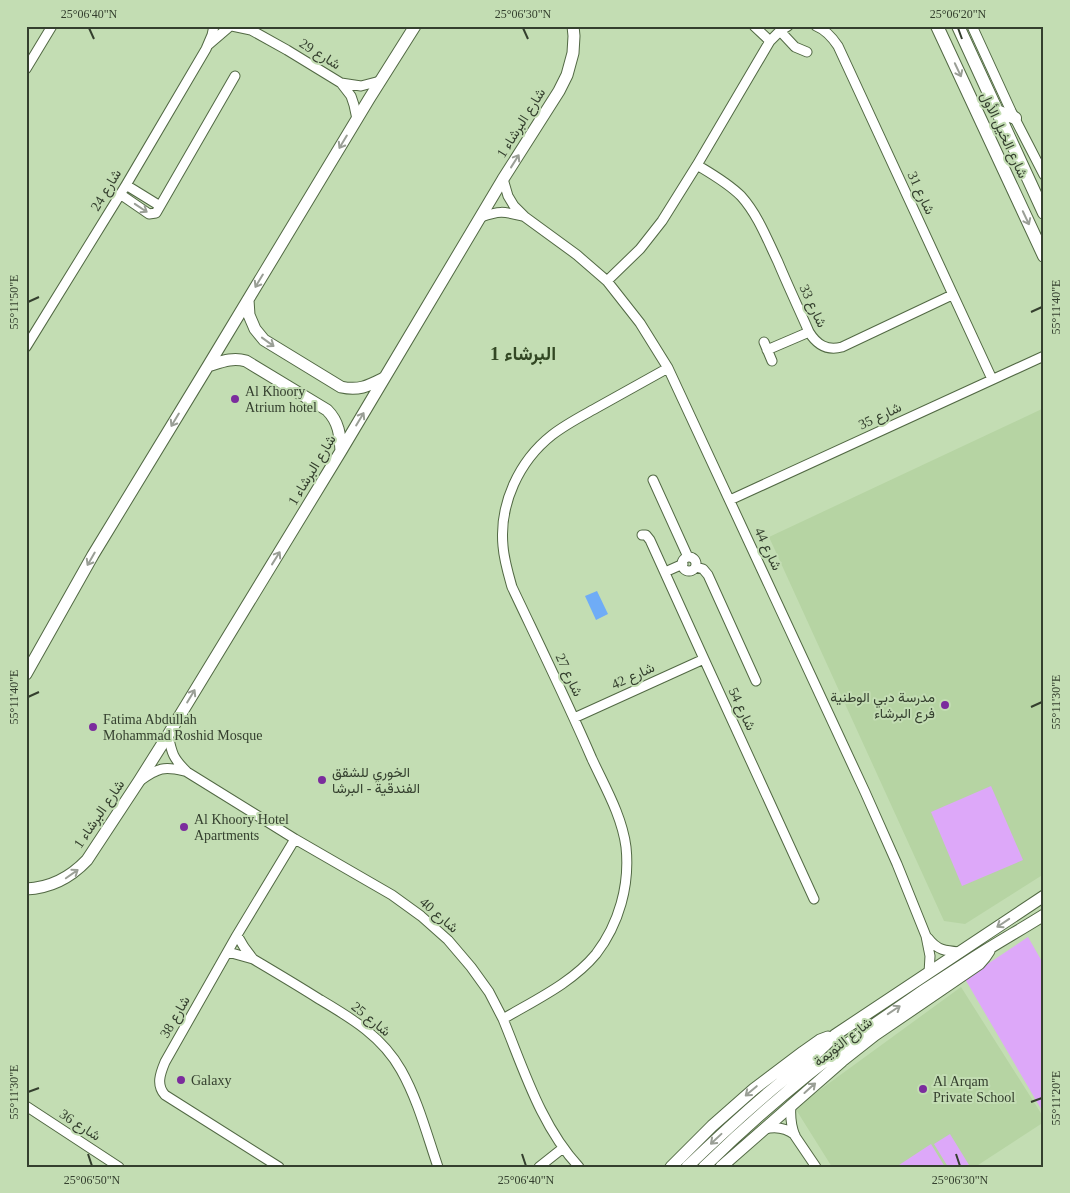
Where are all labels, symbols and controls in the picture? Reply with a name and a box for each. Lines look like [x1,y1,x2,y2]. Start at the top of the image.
text: 25°06'40"N [61,7,118,21]
text: 25°06'30"N [495,7,552,21]
text: 25°06'20"N [930,7,987,21]
street label: شارع 29 [295,36,343,75]
one-way arrow [953,63,963,78]
street label: شارع البرشاء 1 [494,86,551,162]
street label: شارع الخيل الأول [975,89,1031,182]
one-way arrow [338,134,348,149]
one-way arrow [510,154,520,168]
street label: شارع 24 [88,167,127,215]
street label: شارع 31 [902,169,937,218]
one-way arrow [133,204,147,214]
one-way arrow [1022,210,1031,225]
one-way arrow [254,274,264,288]
text: 55°11'50"E [7,275,21,329]
text: 55°11'40"E [1049,280,1063,334]
street label: شارع 33 [794,282,829,331]
one-way arrow [261,337,275,347]
district label: البرشاء 1 [490,343,556,366]
place label: Al Khoory Atrium hotel [245,384,317,415]
marker: Al Khoory Atrium hotel [229,393,241,405]
street label: شارع 35 [856,400,905,435]
one-way arrow [356,412,366,426]
one-way arrow [170,413,180,427]
street label: شارع البرشاء 1 [285,432,341,509]
street label: شارع 44 [749,525,784,574]
one-way arrow [271,551,281,565]
one-way arrow [86,552,96,567]
street label: شارع 27 [550,651,585,700]
street label: شارع 42 [609,660,658,695]
text: 55°11'40"E [7,670,21,724]
text: 55°11'30"E [1049,675,1063,729]
street label: شارع 54 [723,685,758,734]
one-way arrow [187,690,197,704]
place label: مدرسة دبي الوطنية فرع البرشاء [830,690,935,724]
marker: مدرسة دبي الوطنية فرع البرشاء [939,699,951,711]
place label: Fatima Abdullah Mohammad Roshid Mosque [103,712,262,743]
marker: Fatima Abdullah Mohammad Roshid Mosque [87,721,99,733]
place label: الخوري للشقق الفندقية - البرشا [332,765,420,797]
marker: الخوري للشقق الفندقية - البرشا [316,774,328,786]
street label: شارع البرشاء 1 [71,777,130,853]
place label: Al Khoory Hotel Apartments [194,812,289,843]
marker: Al Khoory Hotel Apartments [178,821,190,833]
one-way arrow [64,869,78,879]
street label: شارع 40 [415,894,461,938]
one-way arrow [997,919,1011,929]
street label: شارع 38 [157,993,196,1042]
street label: شارع 25 [347,999,393,1042]
one-way arrow [887,1005,901,1015]
street label: شارع الثويمة [811,1015,877,1072]
text: 55°11'30"E [7,1065,21,1119]
text: 55°11'20"E [1049,1071,1063,1125]
place label: Galaxy [191,1073,231,1088]
marker: Galaxy [175,1074,187,1086]
place label: Al Arqam Private School [933,1074,1015,1105]
one-way arrow [803,1082,816,1094]
marker: Al Arqam Private School [917,1083,929,1095]
one-way arrow [745,1086,758,1097]
street label: شارع 36 [55,1106,103,1146]
one-way arrow [710,1133,722,1145]
text: 25°06'50"N [64,1173,121,1187]
text: 25°06'40"N [498,1173,555,1187]
text: 25°06'30"N [932,1173,989,1187]

